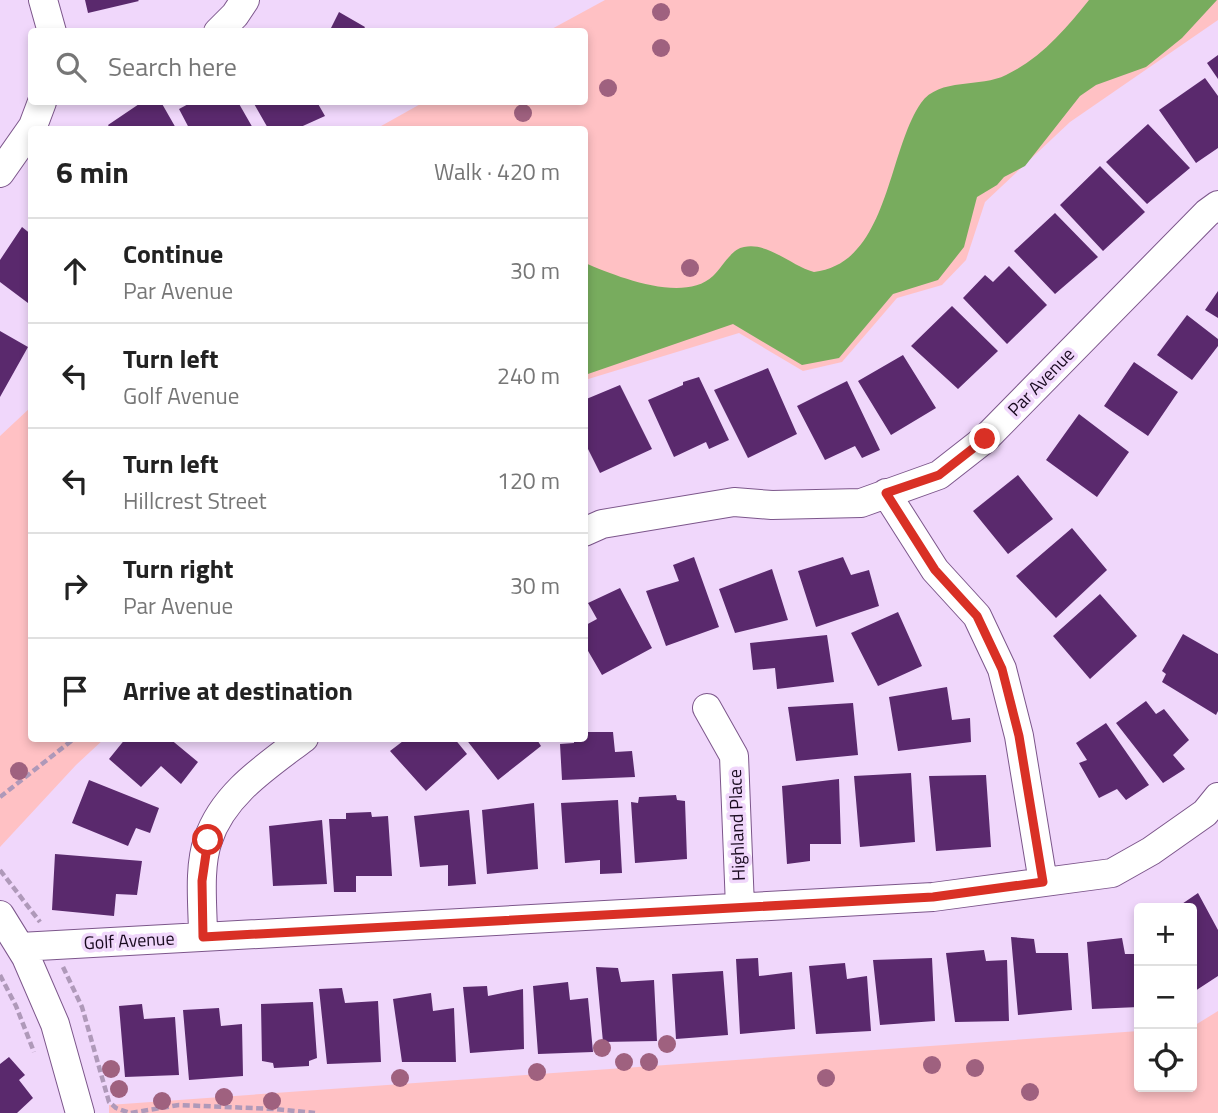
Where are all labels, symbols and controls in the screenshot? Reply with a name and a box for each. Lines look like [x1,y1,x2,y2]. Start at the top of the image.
search box [28,28,588,105]
text: Search here [108,47,237,86]
icon: search [52,48,90,86]
text: 6 min [56,149,129,195]
text: Walk · 420 m [434,154,560,189]
text: Continue [123,234,223,273]
icon: ahead [56,252,94,290]
text: 30 m [510,253,560,288]
text: Par Avenue [123,273,233,308]
text: Turn left [123,339,218,378]
street label: Par Avenue [1001,341,1080,422]
icon: left [56,357,94,395]
text: 240 m [497,358,560,393]
text: Golf Avenue [123,378,239,413]
route end [969,423,1000,454]
text: Turn left [123,444,218,483]
icon: left [56,462,94,500]
text: 120 m [497,463,560,498]
text: Hillcrest Street [123,483,267,518]
text: Turn right [123,549,234,588]
icon: right [56,567,94,605]
text: 30 m [510,568,560,603]
text: Par Avenue [123,588,233,623]
text: Arrive at destination [123,671,353,710]
icon: arrive [56,672,94,710]
street label: Highland Place [721,769,752,881]
route start [192,824,223,855]
map controls [1134,903,1197,1092]
button: + [1134,903,1197,966]
street label: Golf Avenue [83,925,175,956]
button: − [1134,966,1197,1029]
button: locate [1134,1029,1197,1092]

